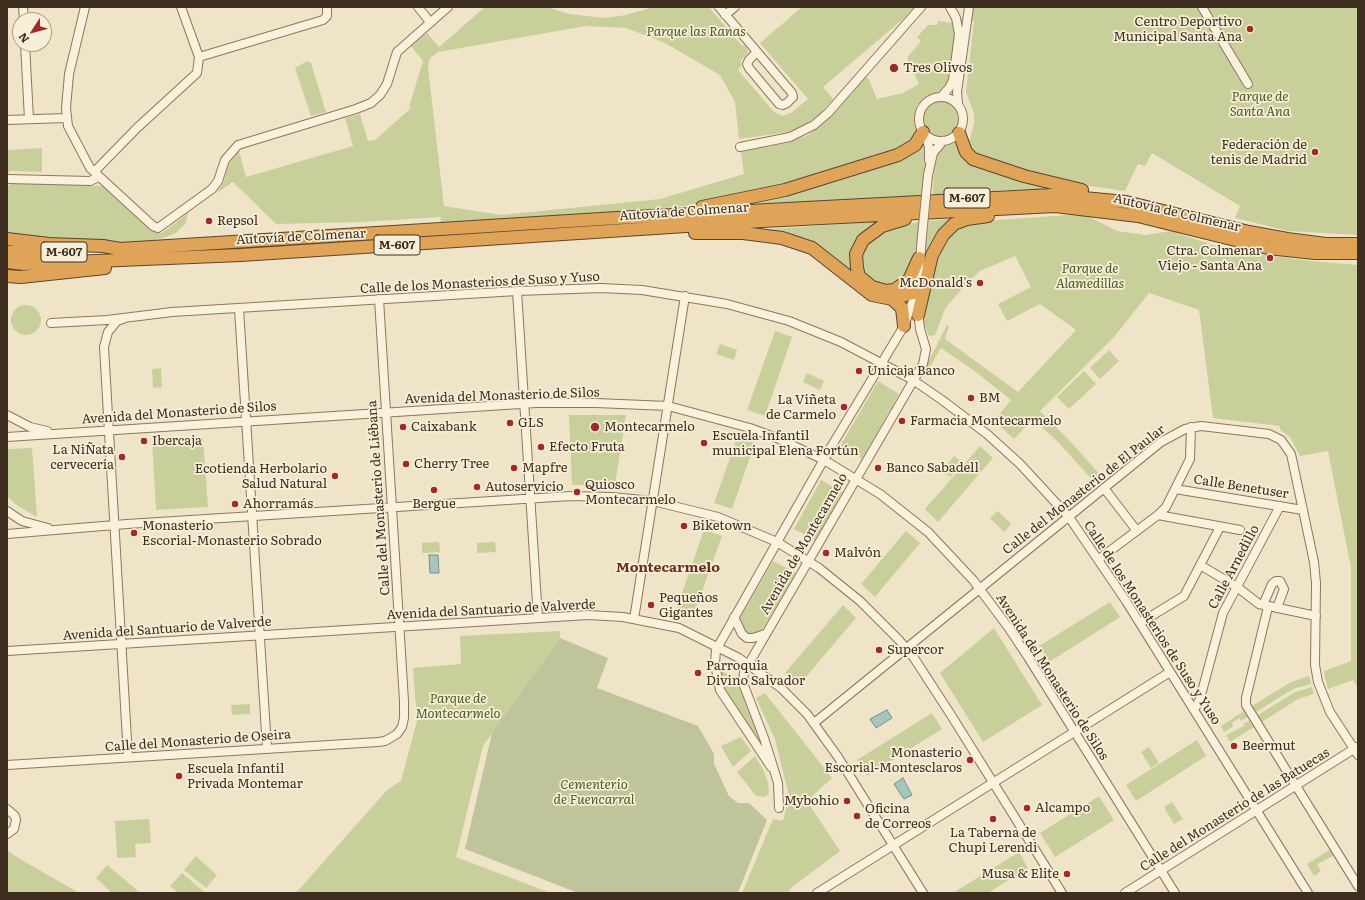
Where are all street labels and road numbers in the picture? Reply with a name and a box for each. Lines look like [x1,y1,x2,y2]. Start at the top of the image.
road number: M-607 [944,188,990,208]
street label: Autovía de Colmenar [1112,191,1242,235]
street label: Autovía de Colmenar [619,200,749,224]
street label: Autovía de Colmenar [236,226,366,248]
road number: M-607 [374,235,420,255]
road number: M-607 [41,242,87,262]
street label: Calle de los Monasterios de Suso y Yuso [360,269,600,297]
street label: Avenida del Monasterio de Silos [404,385,600,407]
street label: Avenida del Monasterio de Silos [81,398,277,428]
street label: Calle del Monasterio de Liébana [364,400,394,596]
street label: Calle del Monasterio de El Paular [1000,422,1168,558]
street label: Avenida de Montecarmelo [757,470,851,618]
street label: Calle Benetuser [1192,472,1290,502]
street label: Calle de los Monasterios de Suso y Yuso [1080,518,1224,728]
street label: Calle Arnedillo [1205,522,1263,612]
street label: Avenida del Monasterio de Silos [992,591,1112,763]
street label: Avenida del Santuario de Valverde [386,597,596,623]
street label: Avenida del Santuario de Valverde [62,614,272,644]
street label: Calle del Monasterio de Oseira [104,727,292,755]
street label: Calle del Monasterio de las Batuecas [1137,745,1333,875]

